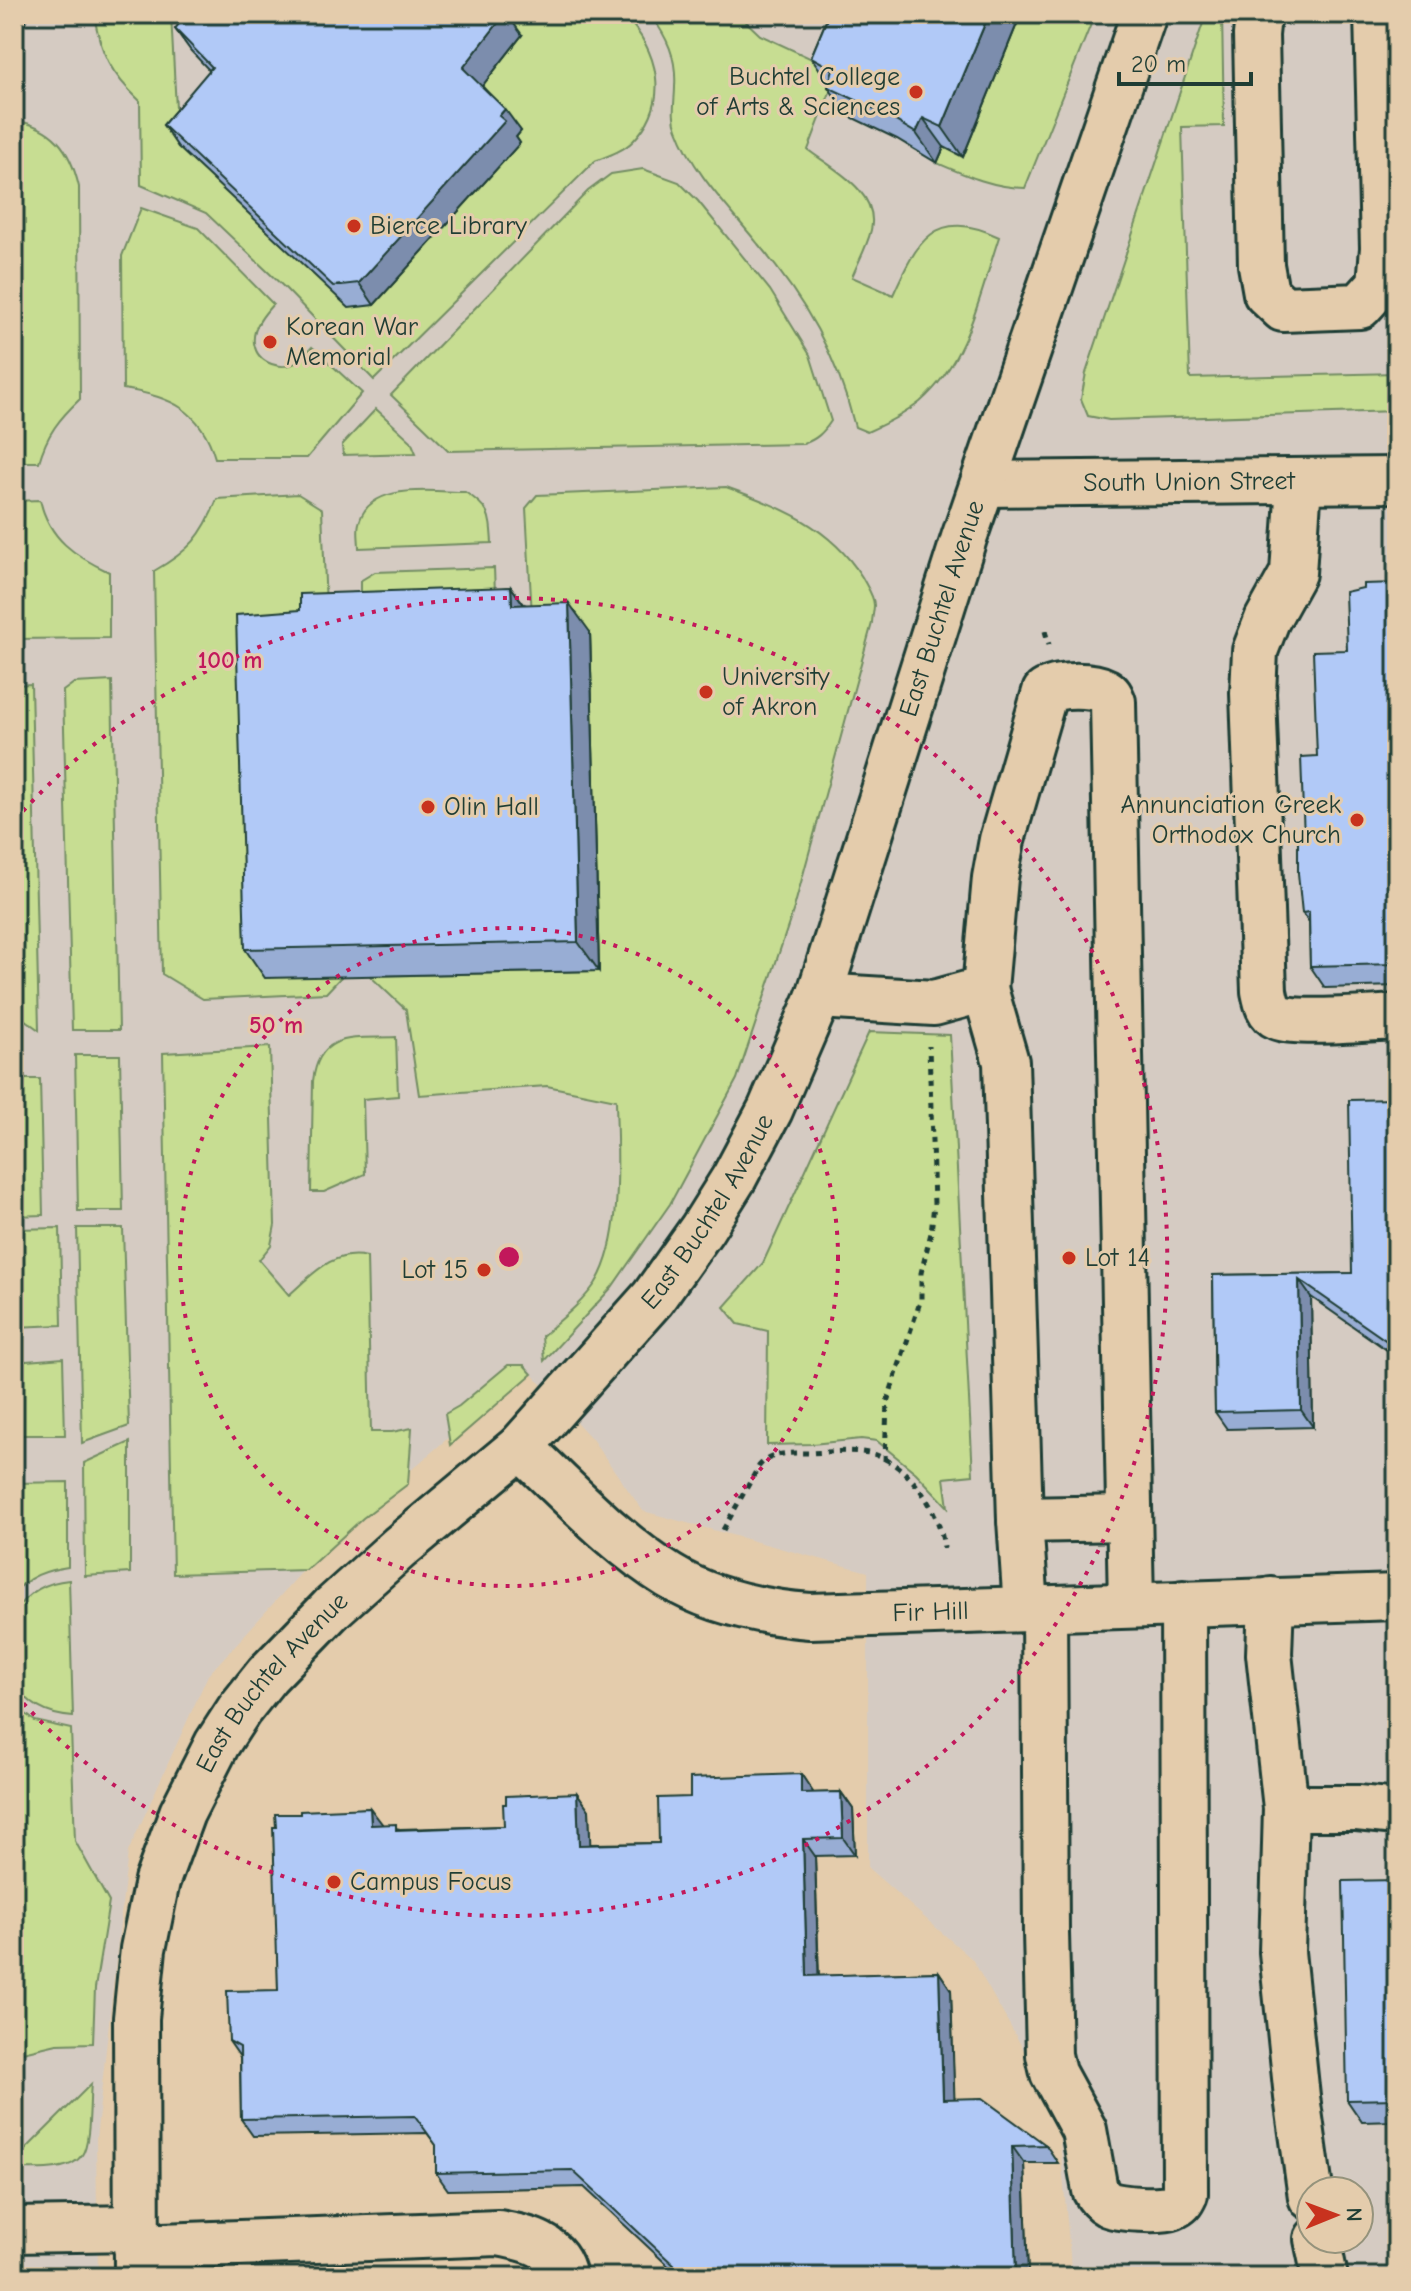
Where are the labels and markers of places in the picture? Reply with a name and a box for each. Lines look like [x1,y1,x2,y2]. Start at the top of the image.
place label: Buchtel College of Arts & Sciences [696,62,900,122]
marker: Buchtel College of Arts & Sciences [907,83,925,101]
place label: Bierce Library [370,211,527,241]
marker: Bierce Library [345,217,363,235]
place label: Korean War Memorial [286,312,419,372]
marker: Korean War Memorial [261,333,279,351]
place label: University of Akron [722,662,830,722]
marker: University of Akron [697,683,715,701]
place label: Annunciation Greek Orthodox Church [1120,790,1341,850]
place label: Olin Hall [444,792,539,822]
marker: Olin Hall [419,798,437,816]
marker: Annunciation Greek Orthodox Church [1348,811,1366,829]
centre of rings [495,1243,523,1271]
place label: Lot 14 [1085,1243,1150,1273]
marker: Lot 14 [1060,1249,1078,1267]
place label: Lot 15 [401,1255,468,1285]
marker: Lot 15 [475,1261,493,1279]
place label: Campus Focus [350,1867,511,1897]
marker: Campus Focus [325,1873,343,1891]

